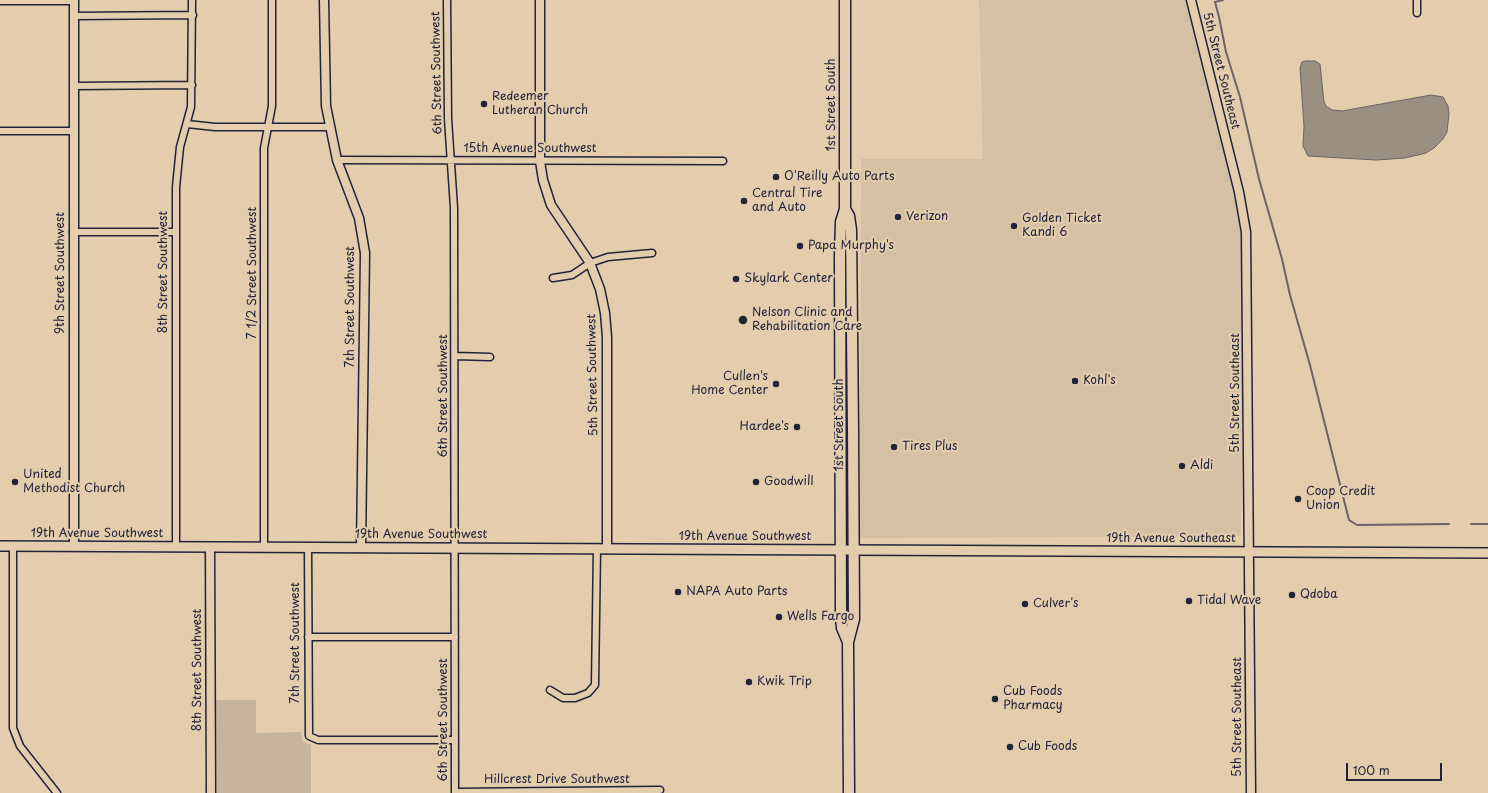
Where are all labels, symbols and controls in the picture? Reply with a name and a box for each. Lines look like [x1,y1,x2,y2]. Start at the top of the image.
street label: 6th Street Southwest [429,11,445,135]
street label: 5th Street Southeast [1200,11,1242,131]
street label: 1st Street South [825,59,839,151]
place label: Redeemer Lutheran Church [492,90,588,118]
marker: Redeemer Lutheran Church [479,99,489,109]
street label: 15th Avenue Southwest [463,142,597,156]
place label: O'Reilly Auto Parts [784,170,895,184]
marker: O'Reilly Auto Parts [771,172,781,182]
place label: Central Tire and Auto [752,187,822,215]
marker: Central Tire and Auto [739,196,749,206]
street label: 7 1/2 Street Southwest [246,207,260,339]
place label: Verizon [906,210,948,224]
street label: 8th Street Southwest [157,211,171,333]
street label: 9th Street Southwest [54,212,68,334]
marker: Verizon [893,212,903,222]
place label: Golden Ticket Kandi 6 [1022,212,1102,240]
marker: Golden Ticket Kandi 6 [1009,221,1019,231]
place label: Papa Murphy's [808,239,894,253]
marker: Papa Murphy's [795,241,805,251]
street label: 7th Street Southwest [344,246,358,368]
place label: Skylark Center [744,272,833,286]
marker: Skylark Center [731,274,741,284]
place label: Nelson Clinic and Rehabilitation Care [752,306,862,334]
street label: 5th Street Southwest [585,314,601,436]
marker: Nelson Clinic and Rehabilitation Care [737,314,749,326]
street label: 5th Street Southeast [1229,333,1243,453]
street label: 6th Street Southwest [437,334,451,458]
place label: Cullen's Home Center [691,370,768,398]
place label: Kohl's [1083,374,1116,388]
marker: Kohl's [1070,376,1080,386]
marker: Cullen's Home Center [771,379,781,389]
street label: 1st Street South [833,379,847,471]
place label: Hardee's [740,420,789,434]
marker: Hardee's [792,422,802,432]
place label: Tires Plus [902,440,957,454]
marker: Tires Plus [889,442,899,452]
place label: Aldi [1190,459,1213,473]
marker: Aldi [1177,461,1187,471]
place label: United Methodist Church [23,468,125,496]
place label: Goodwill [764,475,814,489]
marker: United Methodist Church [10,477,20,487]
marker: Goodwill [751,477,761,487]
place label: Coop Credit Union [1306,485,1375,513]
marker: Coop Credit Union [1293,494,1303,504]
street label: 19th Avenue Southwest [31,527,163,541]
street label: 19th Avenue Southwest [355,528,487,542]
street label: 19th Avenue Southwest [679,530,811,544]
street label: 19th Avenue Southeast [1106,532,1236,546]
street label: 7th Street Southwest [289,582,303,704]
place label: NAPA Auto Parts [686,585,787,599]
marker: NAPA Auto Parts [673,587,683,597]
place label: Qdoba [1300,588,1338,602]
marker: Qdoba [1287,590,1297,600]
place label: Tidal Wave [1197,594,1261,608]
marker: Tidal Wave [1184,596,1194,606]
place label: Culver's [1033,597,1078,611]
marker: Culver's [1020,599,1030,609]
street label: 8th Street Southwest [191,609,205,731]
place label: Wells Fargo [787,610,854,624]
marker: Wells Fargo [774,612,784,622]
street label: 5th Street Southeast [1231,657,1245,777]
street label: 6th Street Southwest [437,658,451,782]
place label: Kwik Trip [757,675,812,689]
marker: Kwik Trip [744,677,754,687]
place label: Cub Foods Pharmacy [1003,685,1063,713]
marker: Cub Foods Pharmacy [990,694,1000,704]
place label: Cub Foods [1018,740,1077,754]
marker: Cub Foods [1005,742,1015,752]
scale bar [1348,755,1444,781]
text: 100 m [1353,761,1390,779]
street label: Hillcrest Drive Southwest [484,773,630,787]

